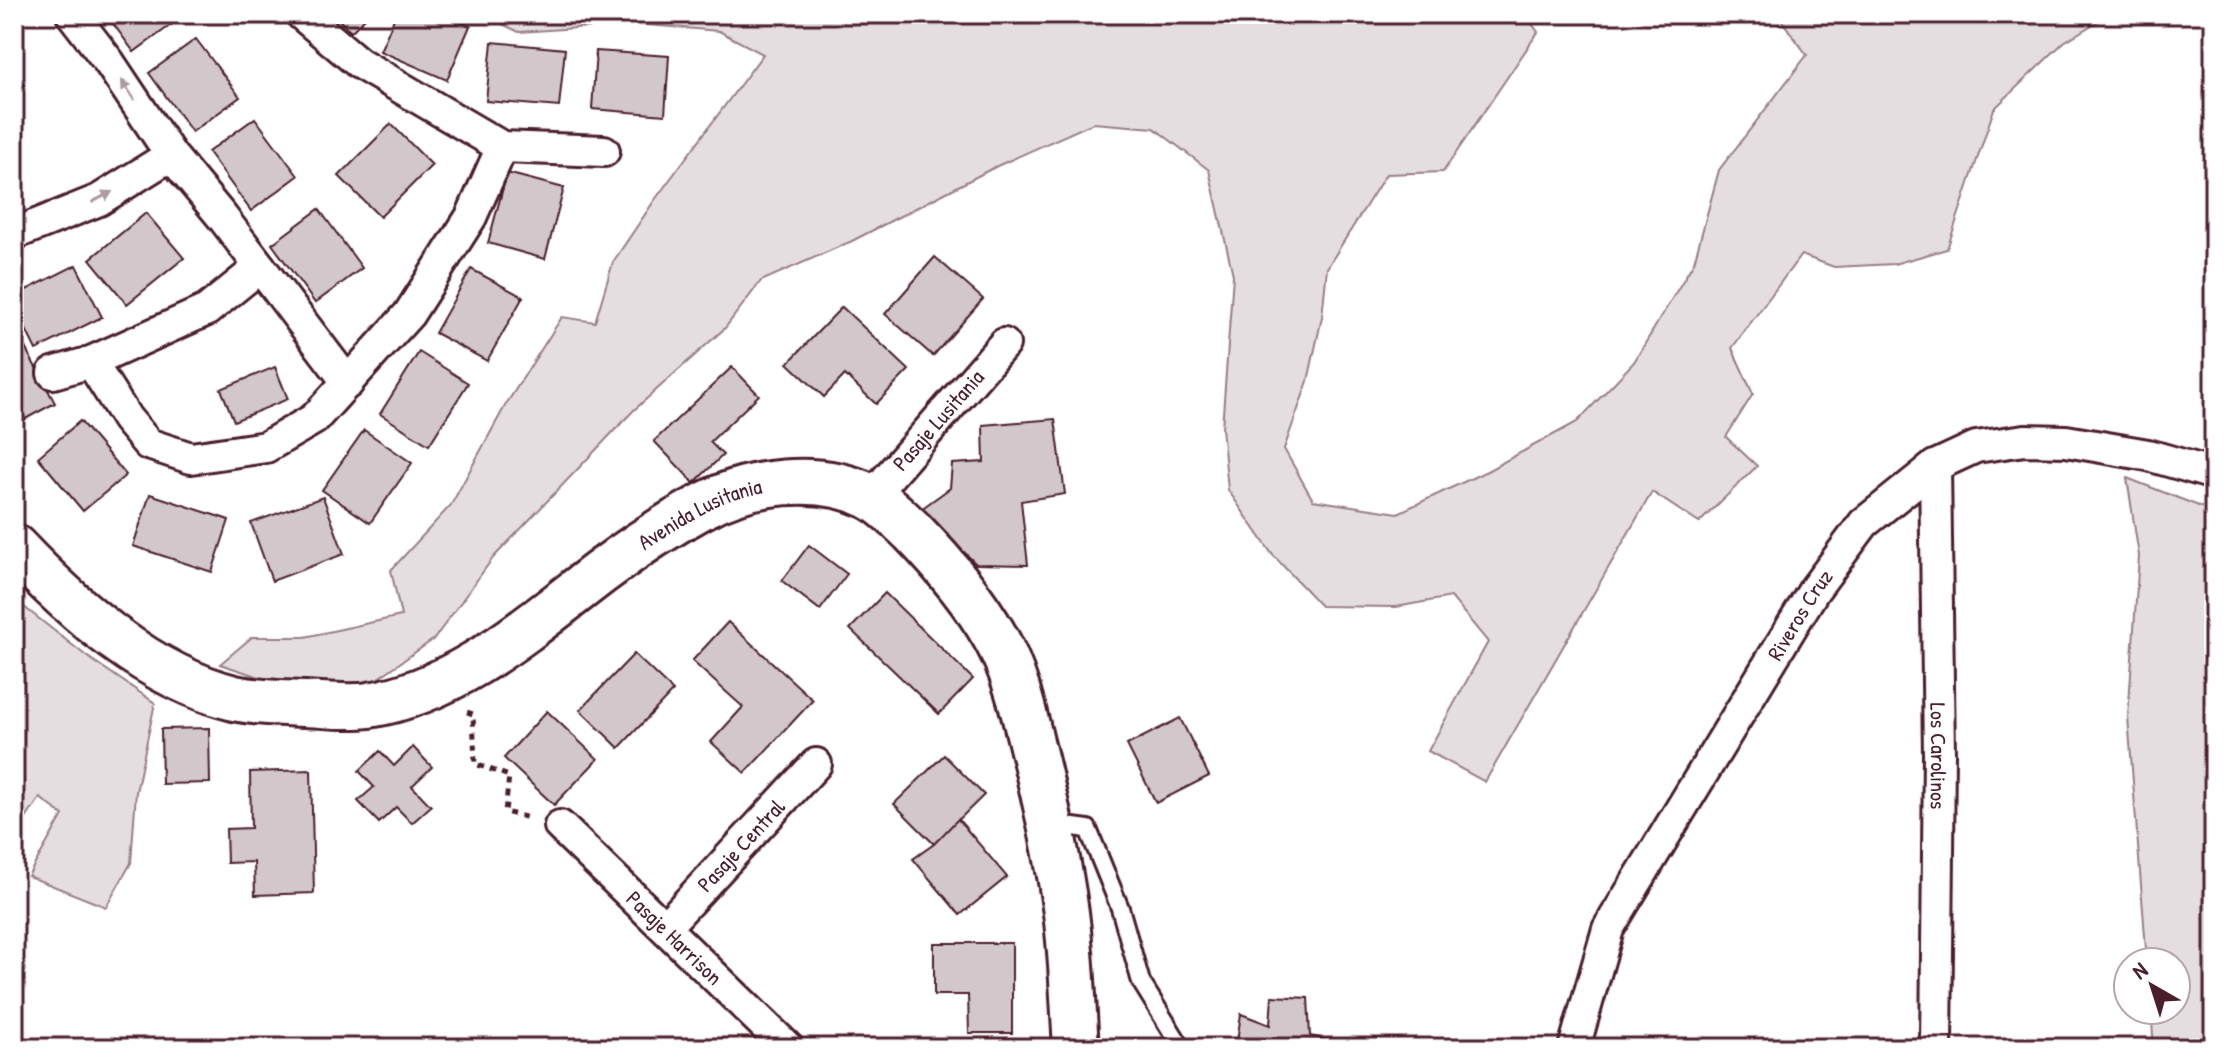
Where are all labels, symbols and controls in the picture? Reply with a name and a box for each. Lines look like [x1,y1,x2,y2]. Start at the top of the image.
one-way arrow [121,80,136,101]
one-way arrow [90,190,113,204]
street label: Pasaje Lusitania [885,363,991,477]
street label: Avenida Lusitania [632,471,765,557]
street label: Riveros Cruz [1760,563,1840,666]
street label: Los Carolinos [1923,702,1954,810]
street label: Pasaje Central [690,792,791,898]
street label: Pasaje Harrison [620,884,729,991]
north arrow [2112,946,2192,1026]
text: N [2125,955,2154,986]

